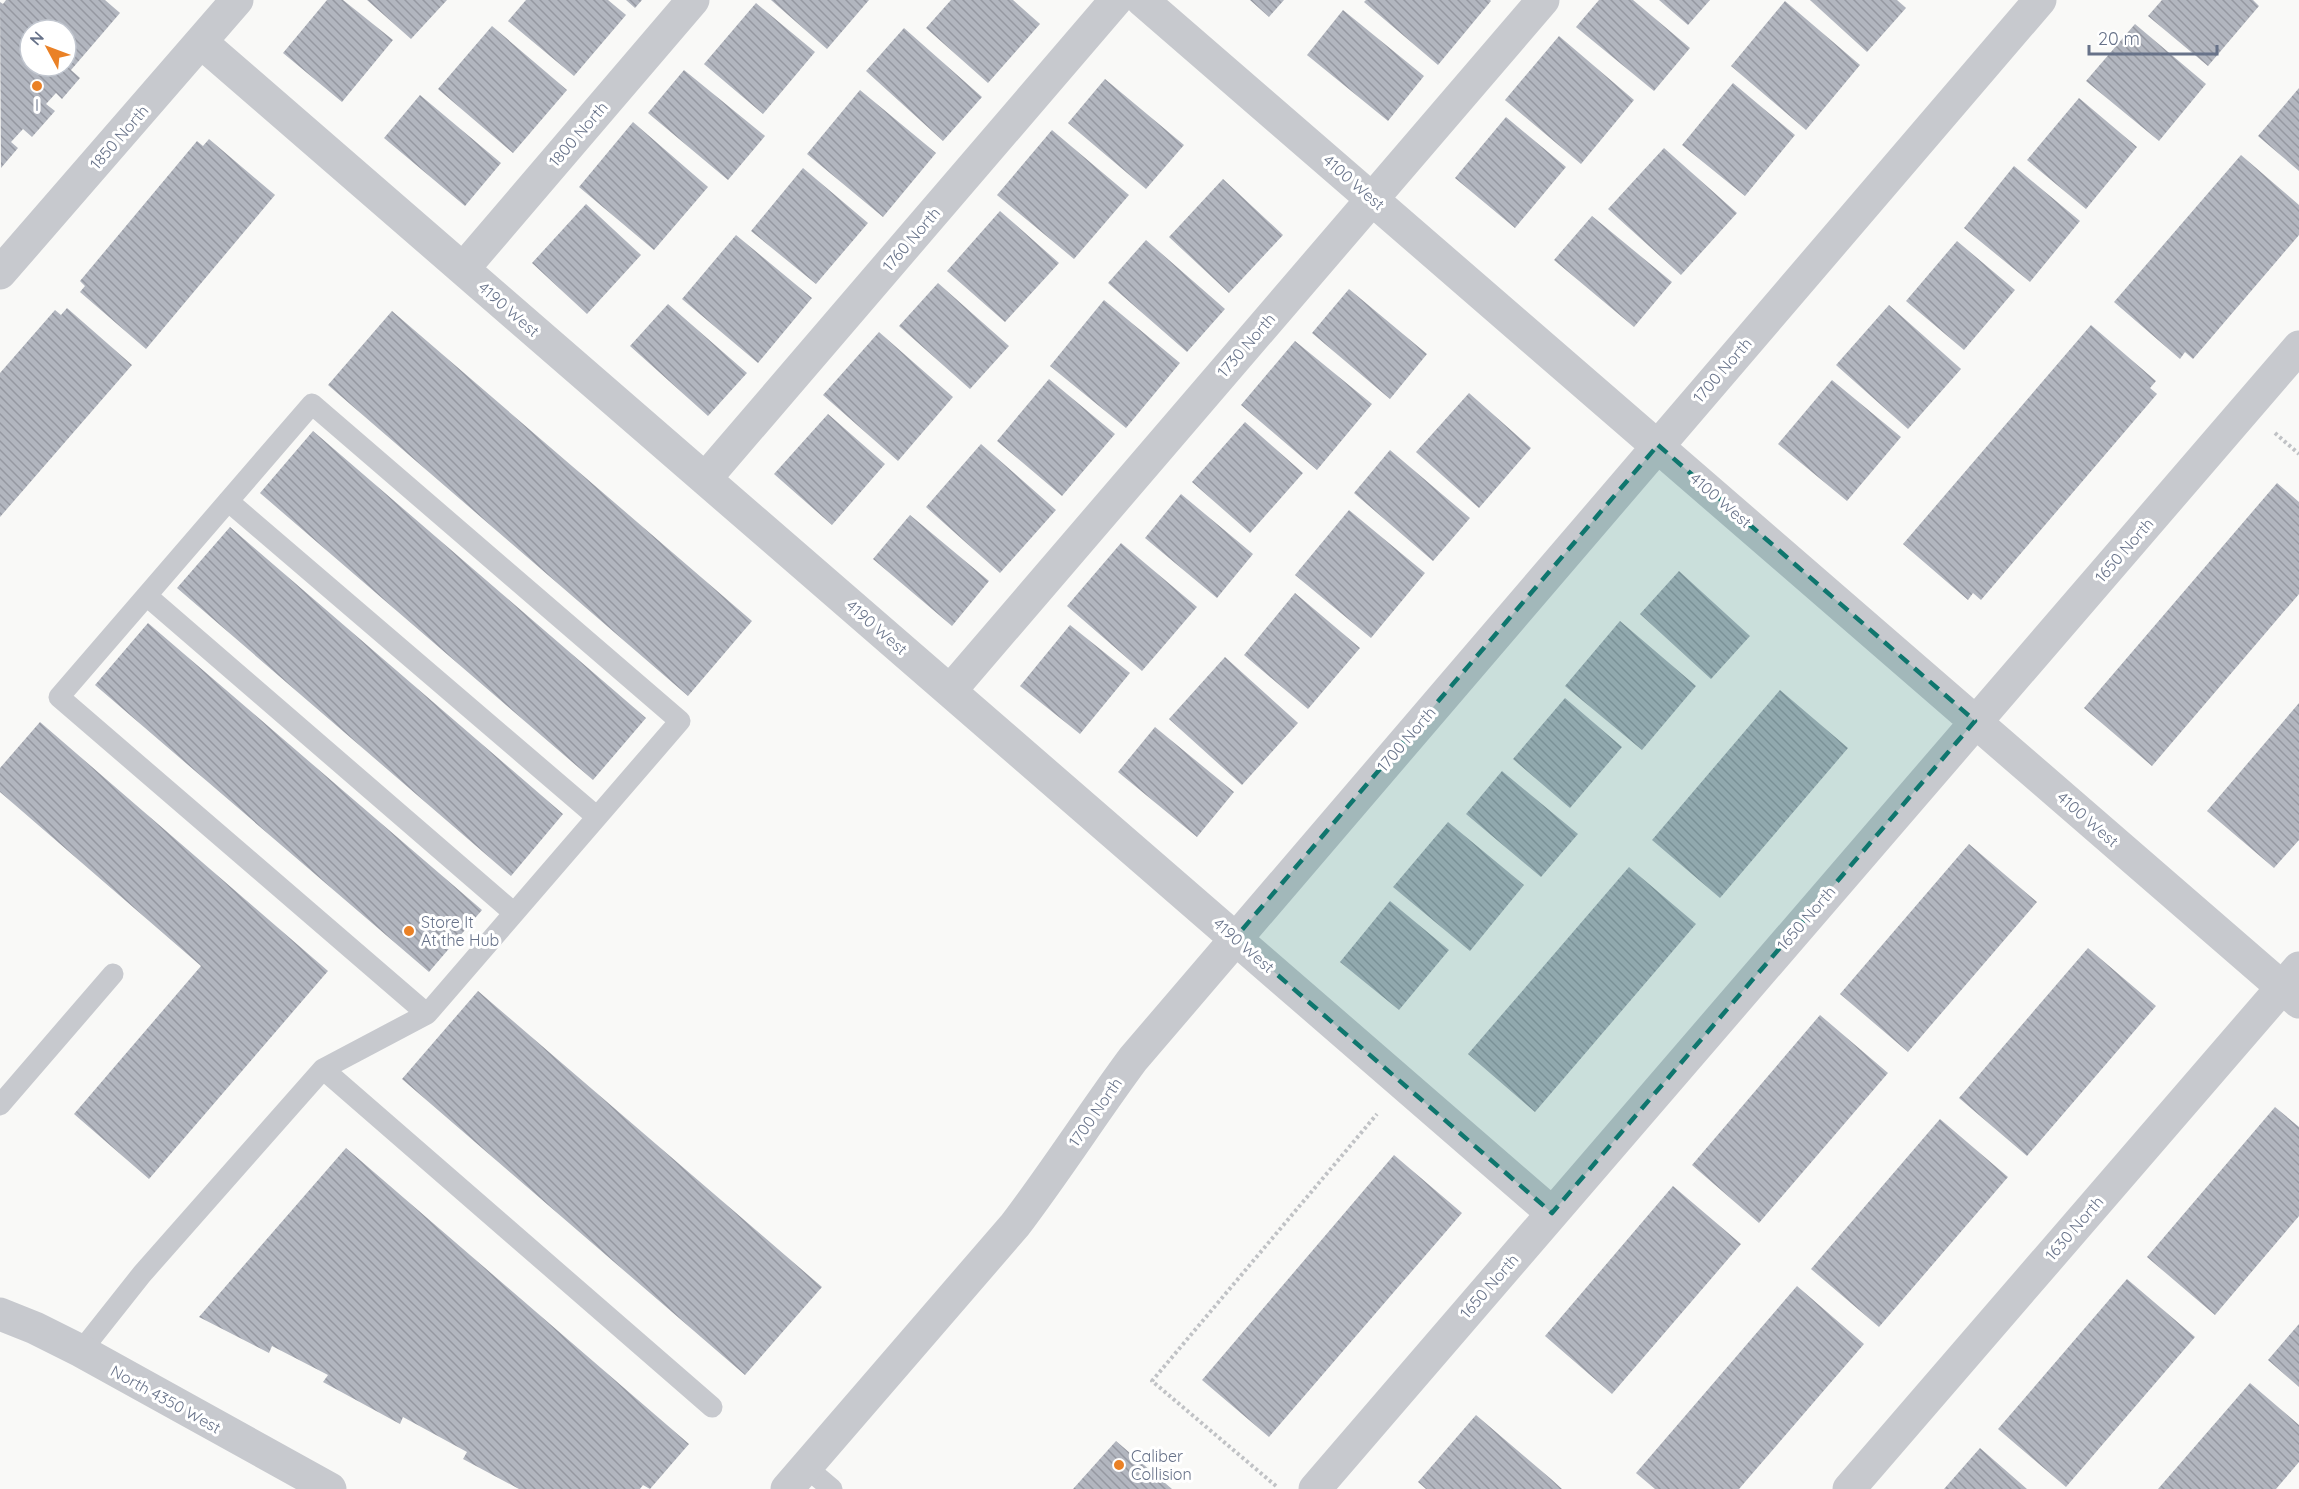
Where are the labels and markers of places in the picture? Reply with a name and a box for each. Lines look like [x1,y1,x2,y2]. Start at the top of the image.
marker: I [30,79,44,93]
place label: I [35,95,39,115]
place label: Store It At the Hub [421,912,499,950]
marker: Store It At the Hub [402,924,416,938]
place label: Caliber Collision [1131,1446,1192,1484]
marker: Caliber Collision [1112,1458,1126,1472]

